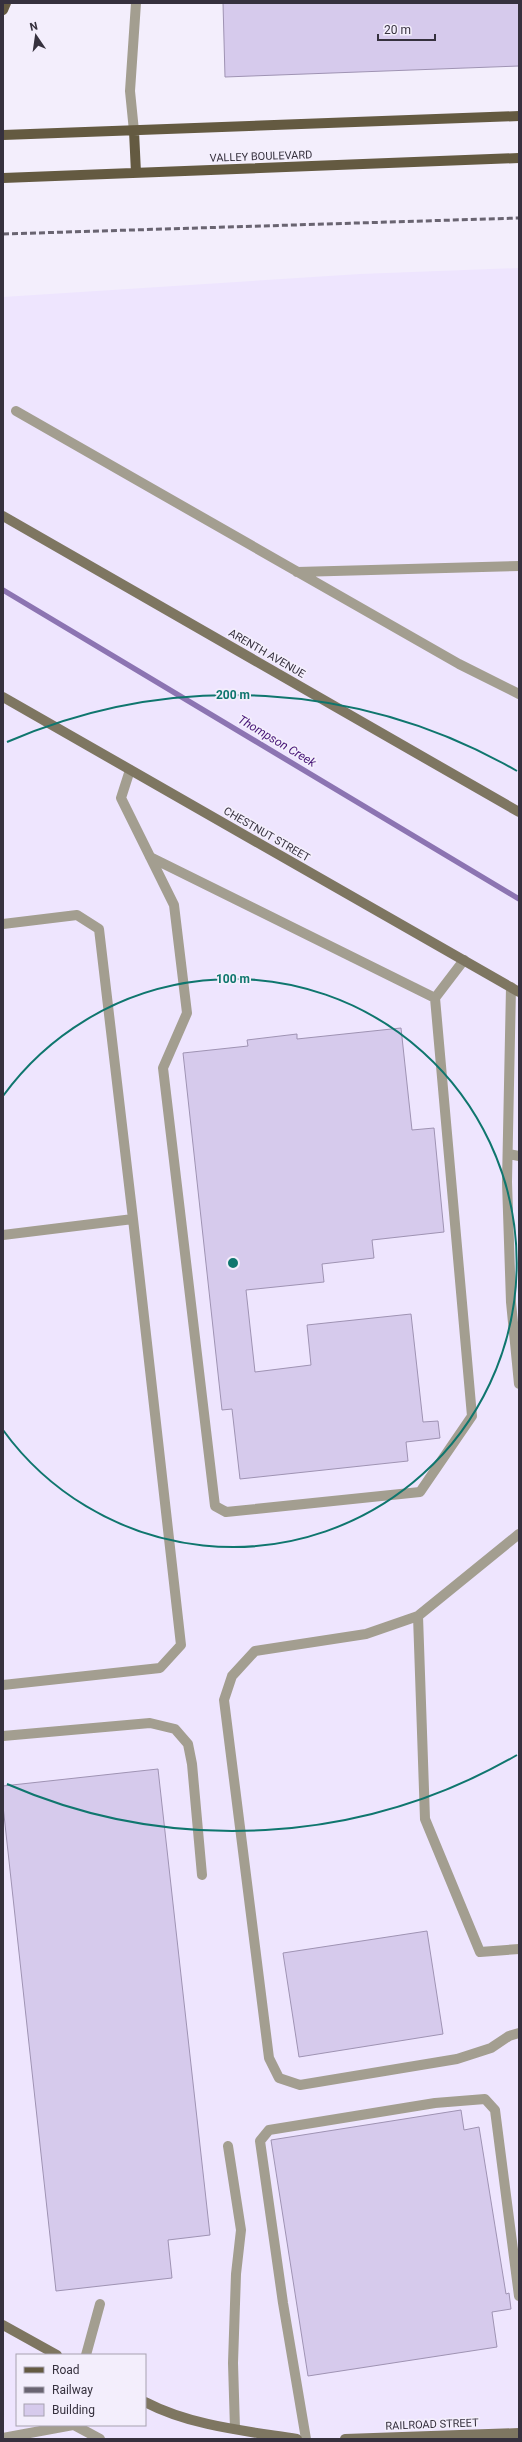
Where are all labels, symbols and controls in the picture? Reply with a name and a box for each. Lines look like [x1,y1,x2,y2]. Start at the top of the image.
north arrow [16,16,56,56]
scale bar [378,16,435,42]
text: N [29,19,39,34]
text: 20 m [384,23,411,37]
street label: VALLEY BOULEVARD [209,148,313,165]
street label: ARENTH AVENUE [226,626,307,681]
text: 200 m [216,688,250,702]
water label: Thompson Creek [236,712,319,770]
street label: CHESTNUT STREET [221,804,313,865]
text: 100 m [216,972,250,986]
centre of rings [226,1256,240,1270]
legend [16,2354,146,2426]
text: Road [52,2363,80,2377]
text: Railway [52,2383,93,2397]
text: Building [52,2403,95,2417]
street label: RAILROAD STREET [385,2416,479,2433]

